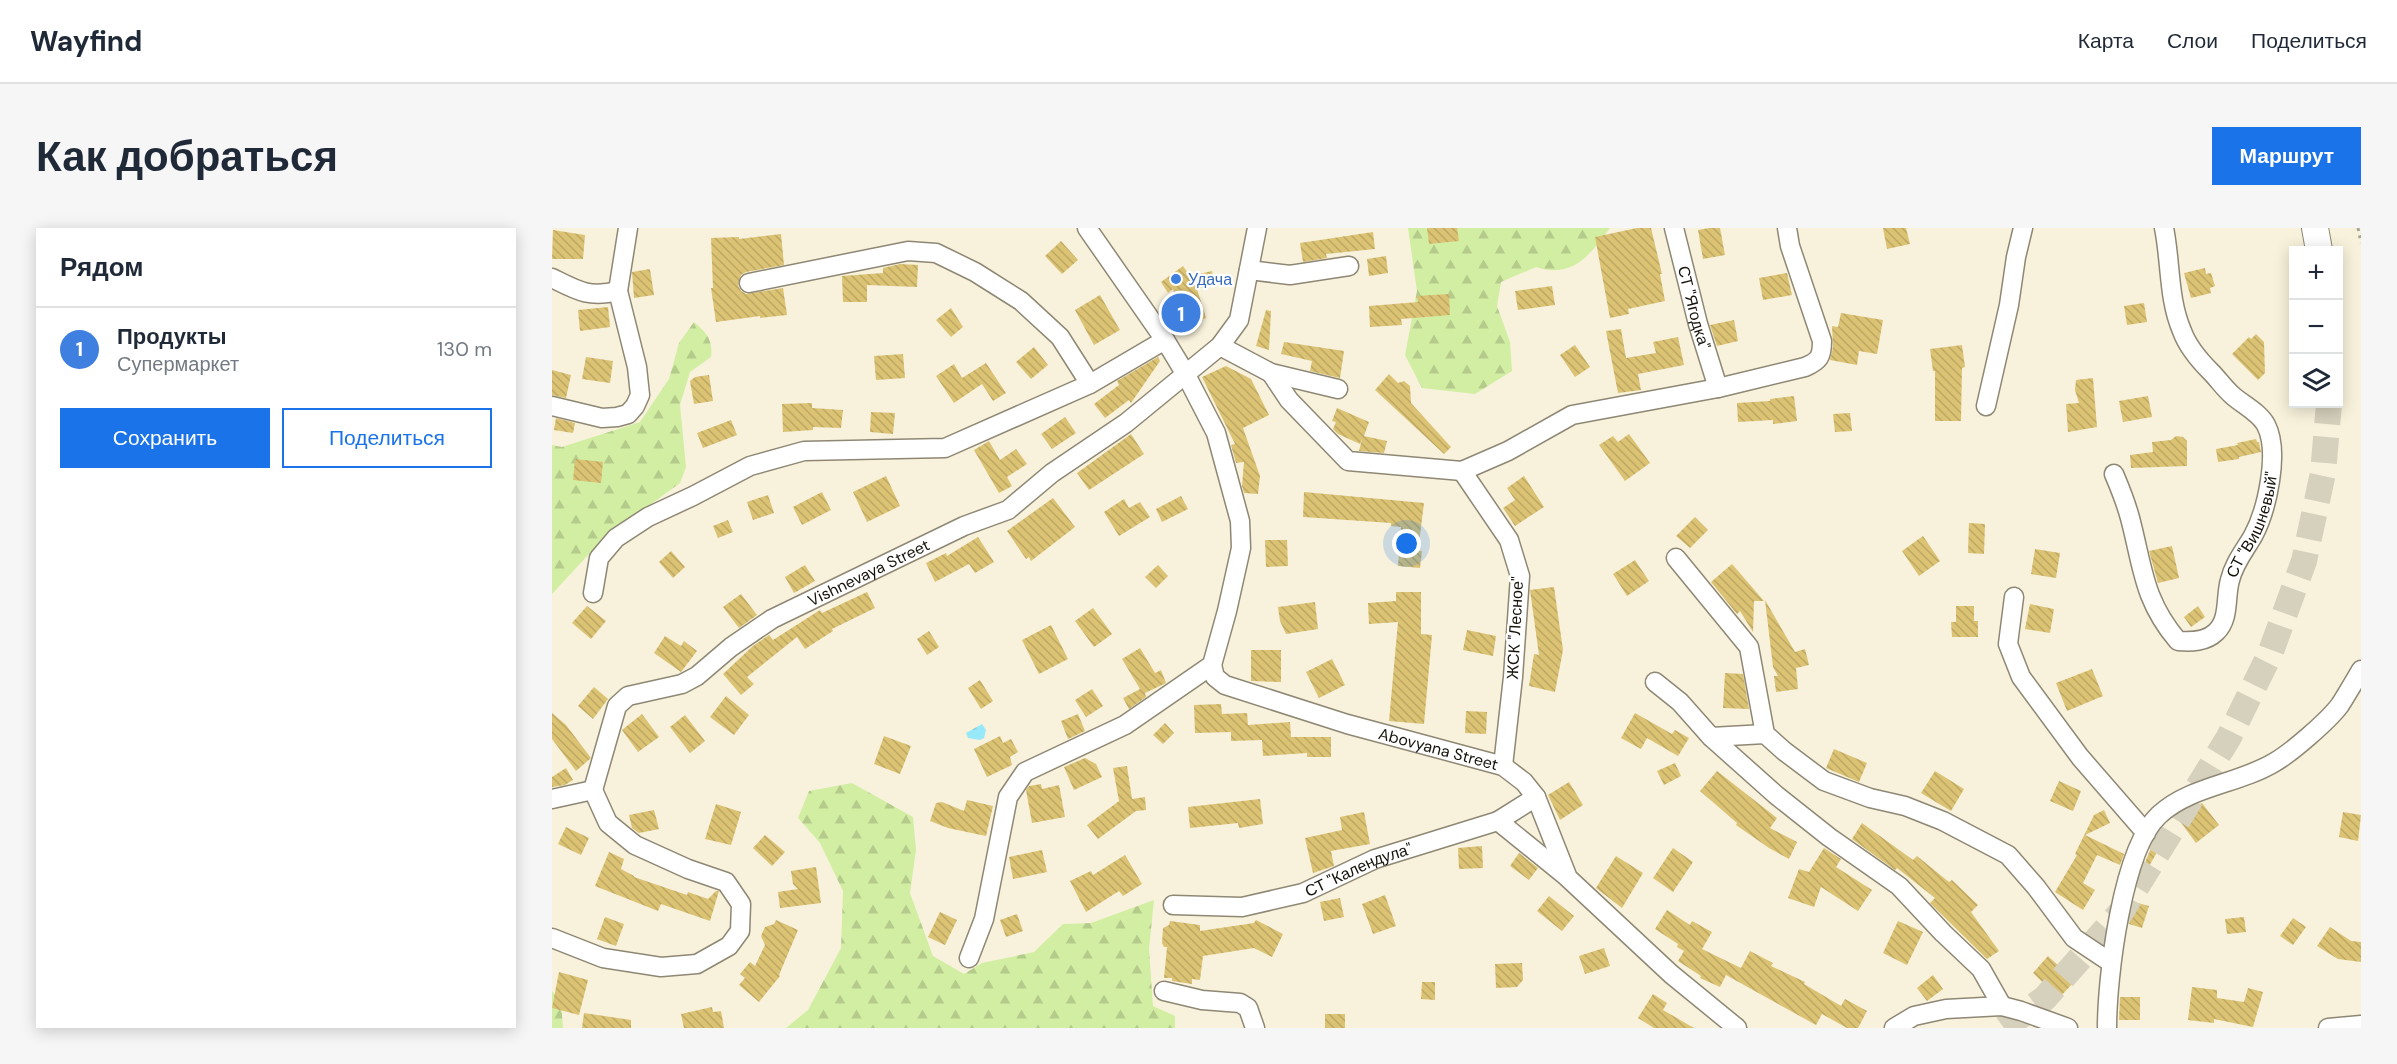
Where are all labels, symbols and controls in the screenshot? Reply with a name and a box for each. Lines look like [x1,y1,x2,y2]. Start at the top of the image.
text: Wayfind [30,23,142,60]
text: Карта [2078,27,2134,55]
text: Слои [2167,27,2218,55]
text: Поделиться [2251,27,2367,55]
button: Маршрут [2212,127,2361,185]
text: Как добраться [36,129,338,184]
map controls [2289,246,2343,408]
button: + [2289,246,2343,300]
text: Рядом [60,250,143,284]
street label: СТ "Ягодка" [1673,263,1716,352]
place label: Удача [1188,269,1232,290]
marker: Удача [1169,272,1183,286]
pin: 1 [1162,290,1200,335]
button: − [2289,300,2343,354]
text: Продукты [117,322,226,351]
text: 1 [76,336,83,362]
text: 130 m [437,336,492,362]
text: Супермаркет [117,351,239,377]
button: layers [2289,354,2343,408]
button: Сохранить [60,408,270,468]
button: Поделиться [282,408,492,468]
street label: СТ "Вишневый" [2221,470,2282,580]
your location [1392,529,1421,558]
street label: Vishnevaya Street [804,534,933,611]
street label: ЖСК "Лесное" [1502,576,1528,680]
street label: Abovyana Street [1376,723,1501,775]
street label: СТ "Календула" [1301,838,1415,901]

